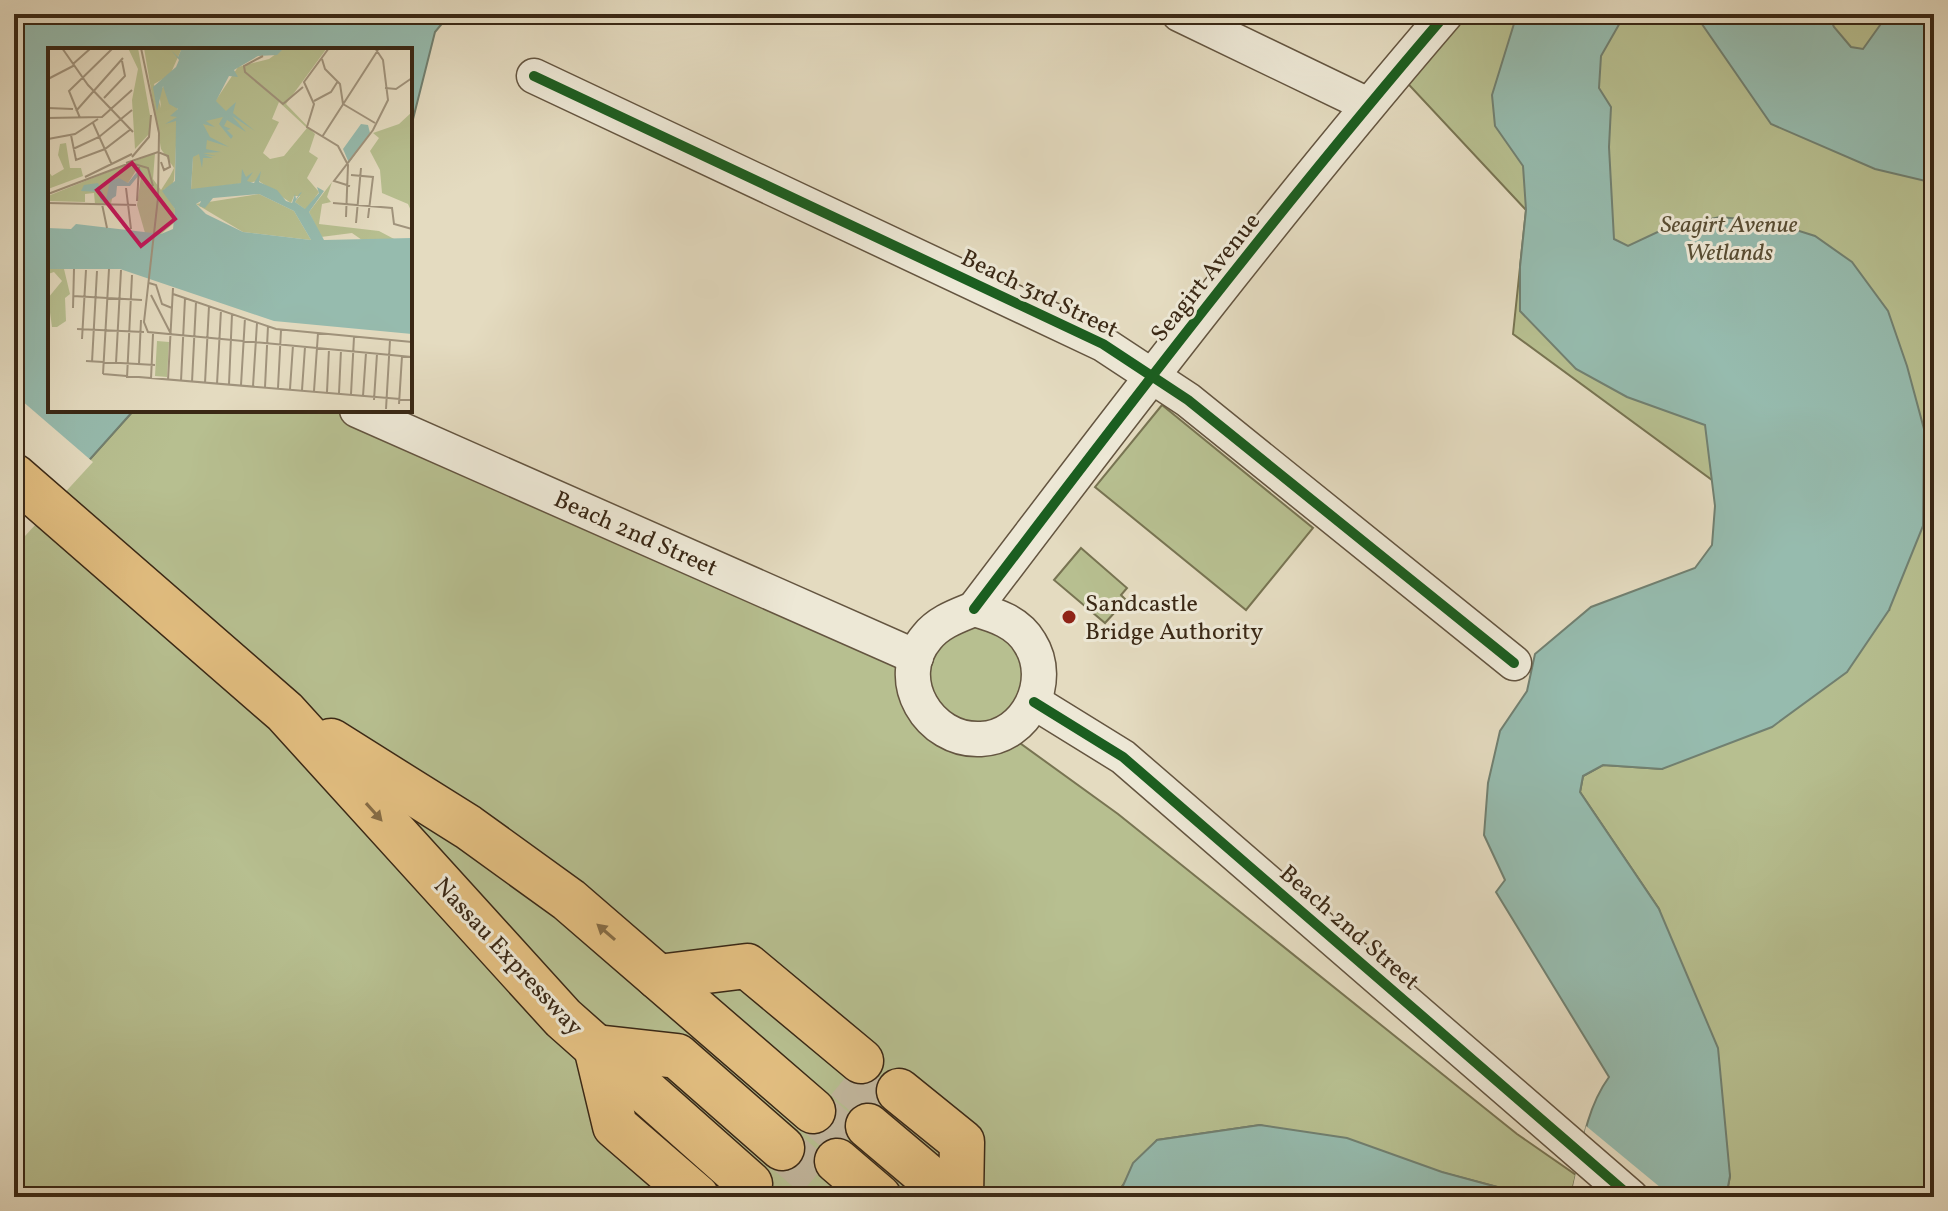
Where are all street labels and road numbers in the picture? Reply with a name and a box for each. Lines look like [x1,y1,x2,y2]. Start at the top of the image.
street label: Seagirt Avenue [1144,206,1269,350]
street label: Beach 3rd Street [955,242,1123,348]
street label: Beach 2nd Street [548,484,722,586]
street label: Beach 2nd Street [1271,858,1426,999]
street label: Nassau Expressway [425,871,590,1044]

